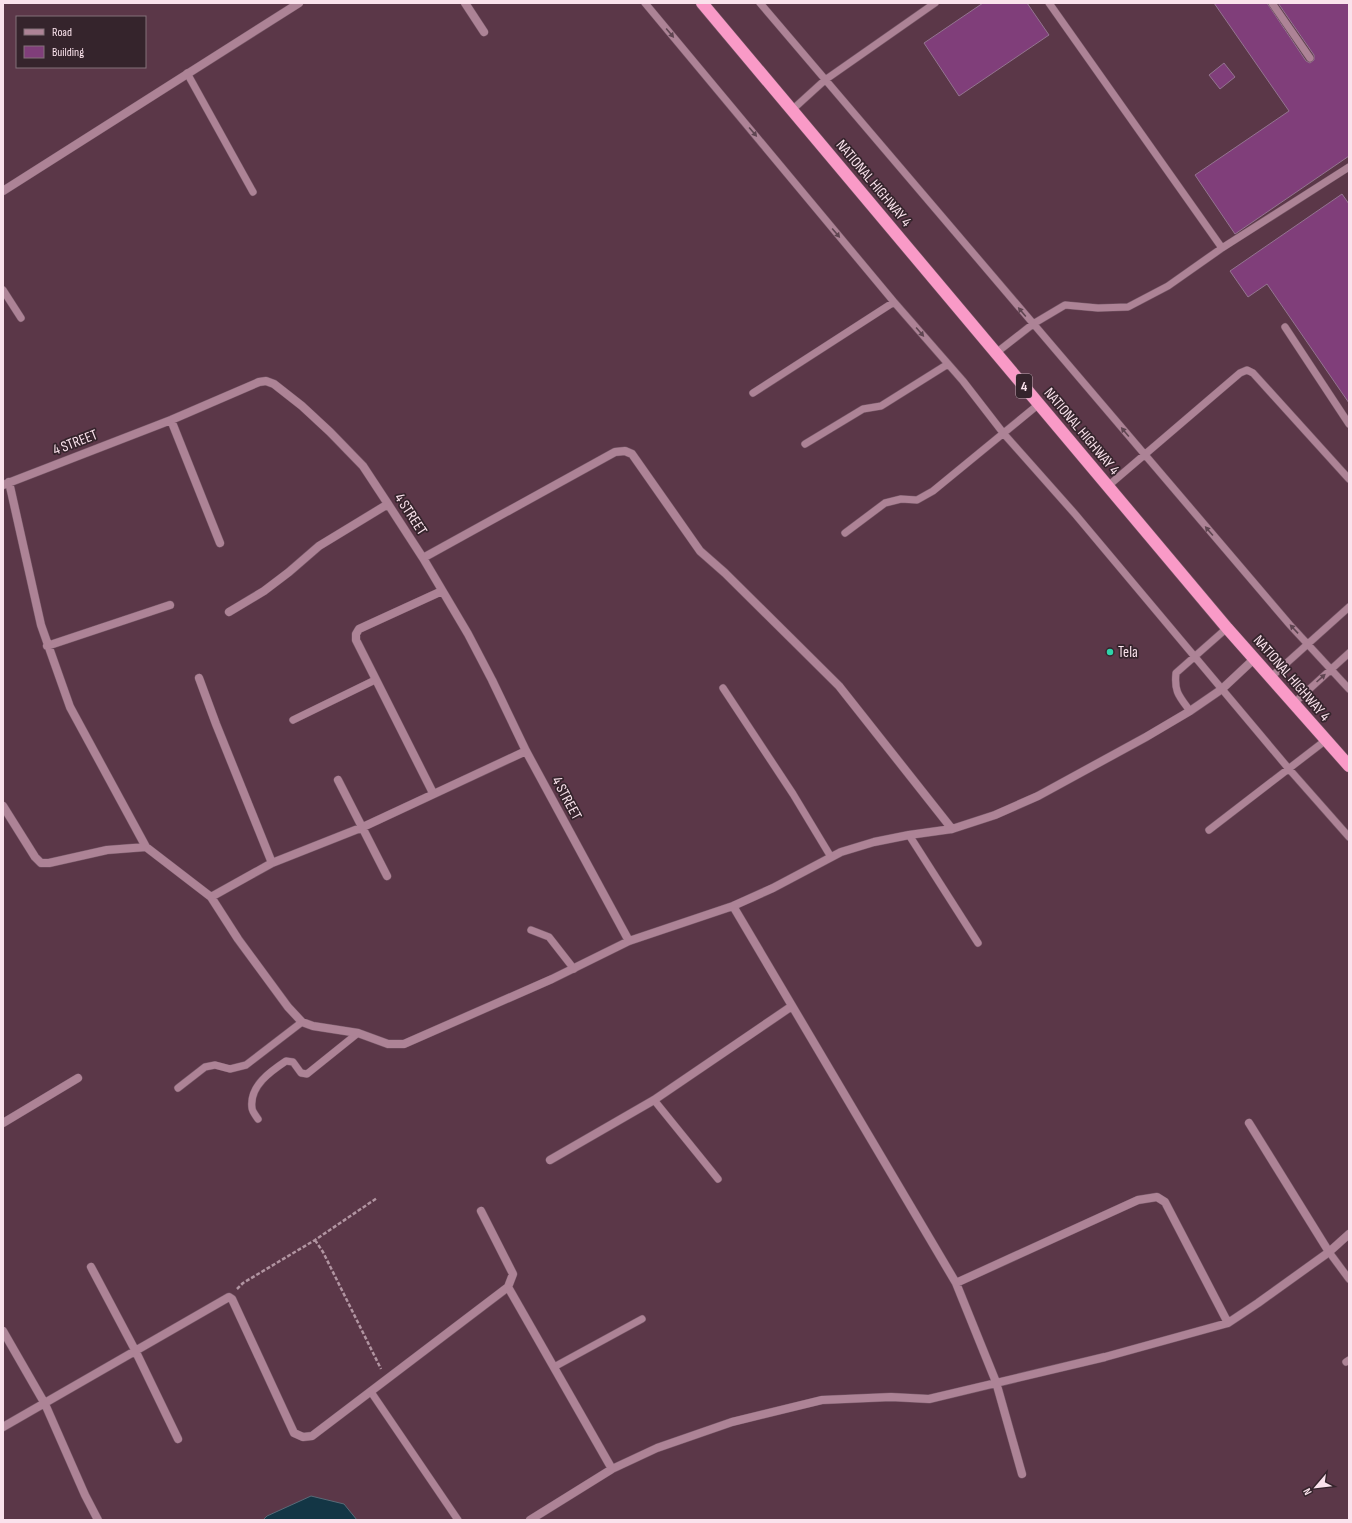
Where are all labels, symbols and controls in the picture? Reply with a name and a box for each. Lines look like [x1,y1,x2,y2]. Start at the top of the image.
legend [16,16,146,68]
text: Road [52,25,72,40]
one-way arrow [665,27,674,38]
text: Building [52,45,84,60]
one-way arrow [749,127,758,138]
street label: NATIONAL HIGHWAY 4 [832,136,916,231]
one-way arrow [832,227,841,238]
one-way arrow [1018,306,1027,317]
one-way arrow [915,327,924,337]
road number: 4 [1016,374,1032,398]
street label: NATIONAL HIGHWAY 4 [1040,384,1124,479]
street label: 4 STREET [50,425,100,460]
one-way arrow [1120,427,1129,437]
street label: 4 STREET [390,490,431,539]
one-way arrow [1205,525,1214,536]
one-way arrow [1289,624,1299,634]
street label: NATIONAL HIGHWAY 4 [1249,631,1334,725]
place label: Tela [1118,643,1138,662]
marker: Tela [1105,647,1115,657]
one-way arrow [1316,674,1326,683]
street label: 4 STREET [547,773,586,823]
north arrow [1296,1467,1336,1507]
text: N [1300,1486,1315,1497]

